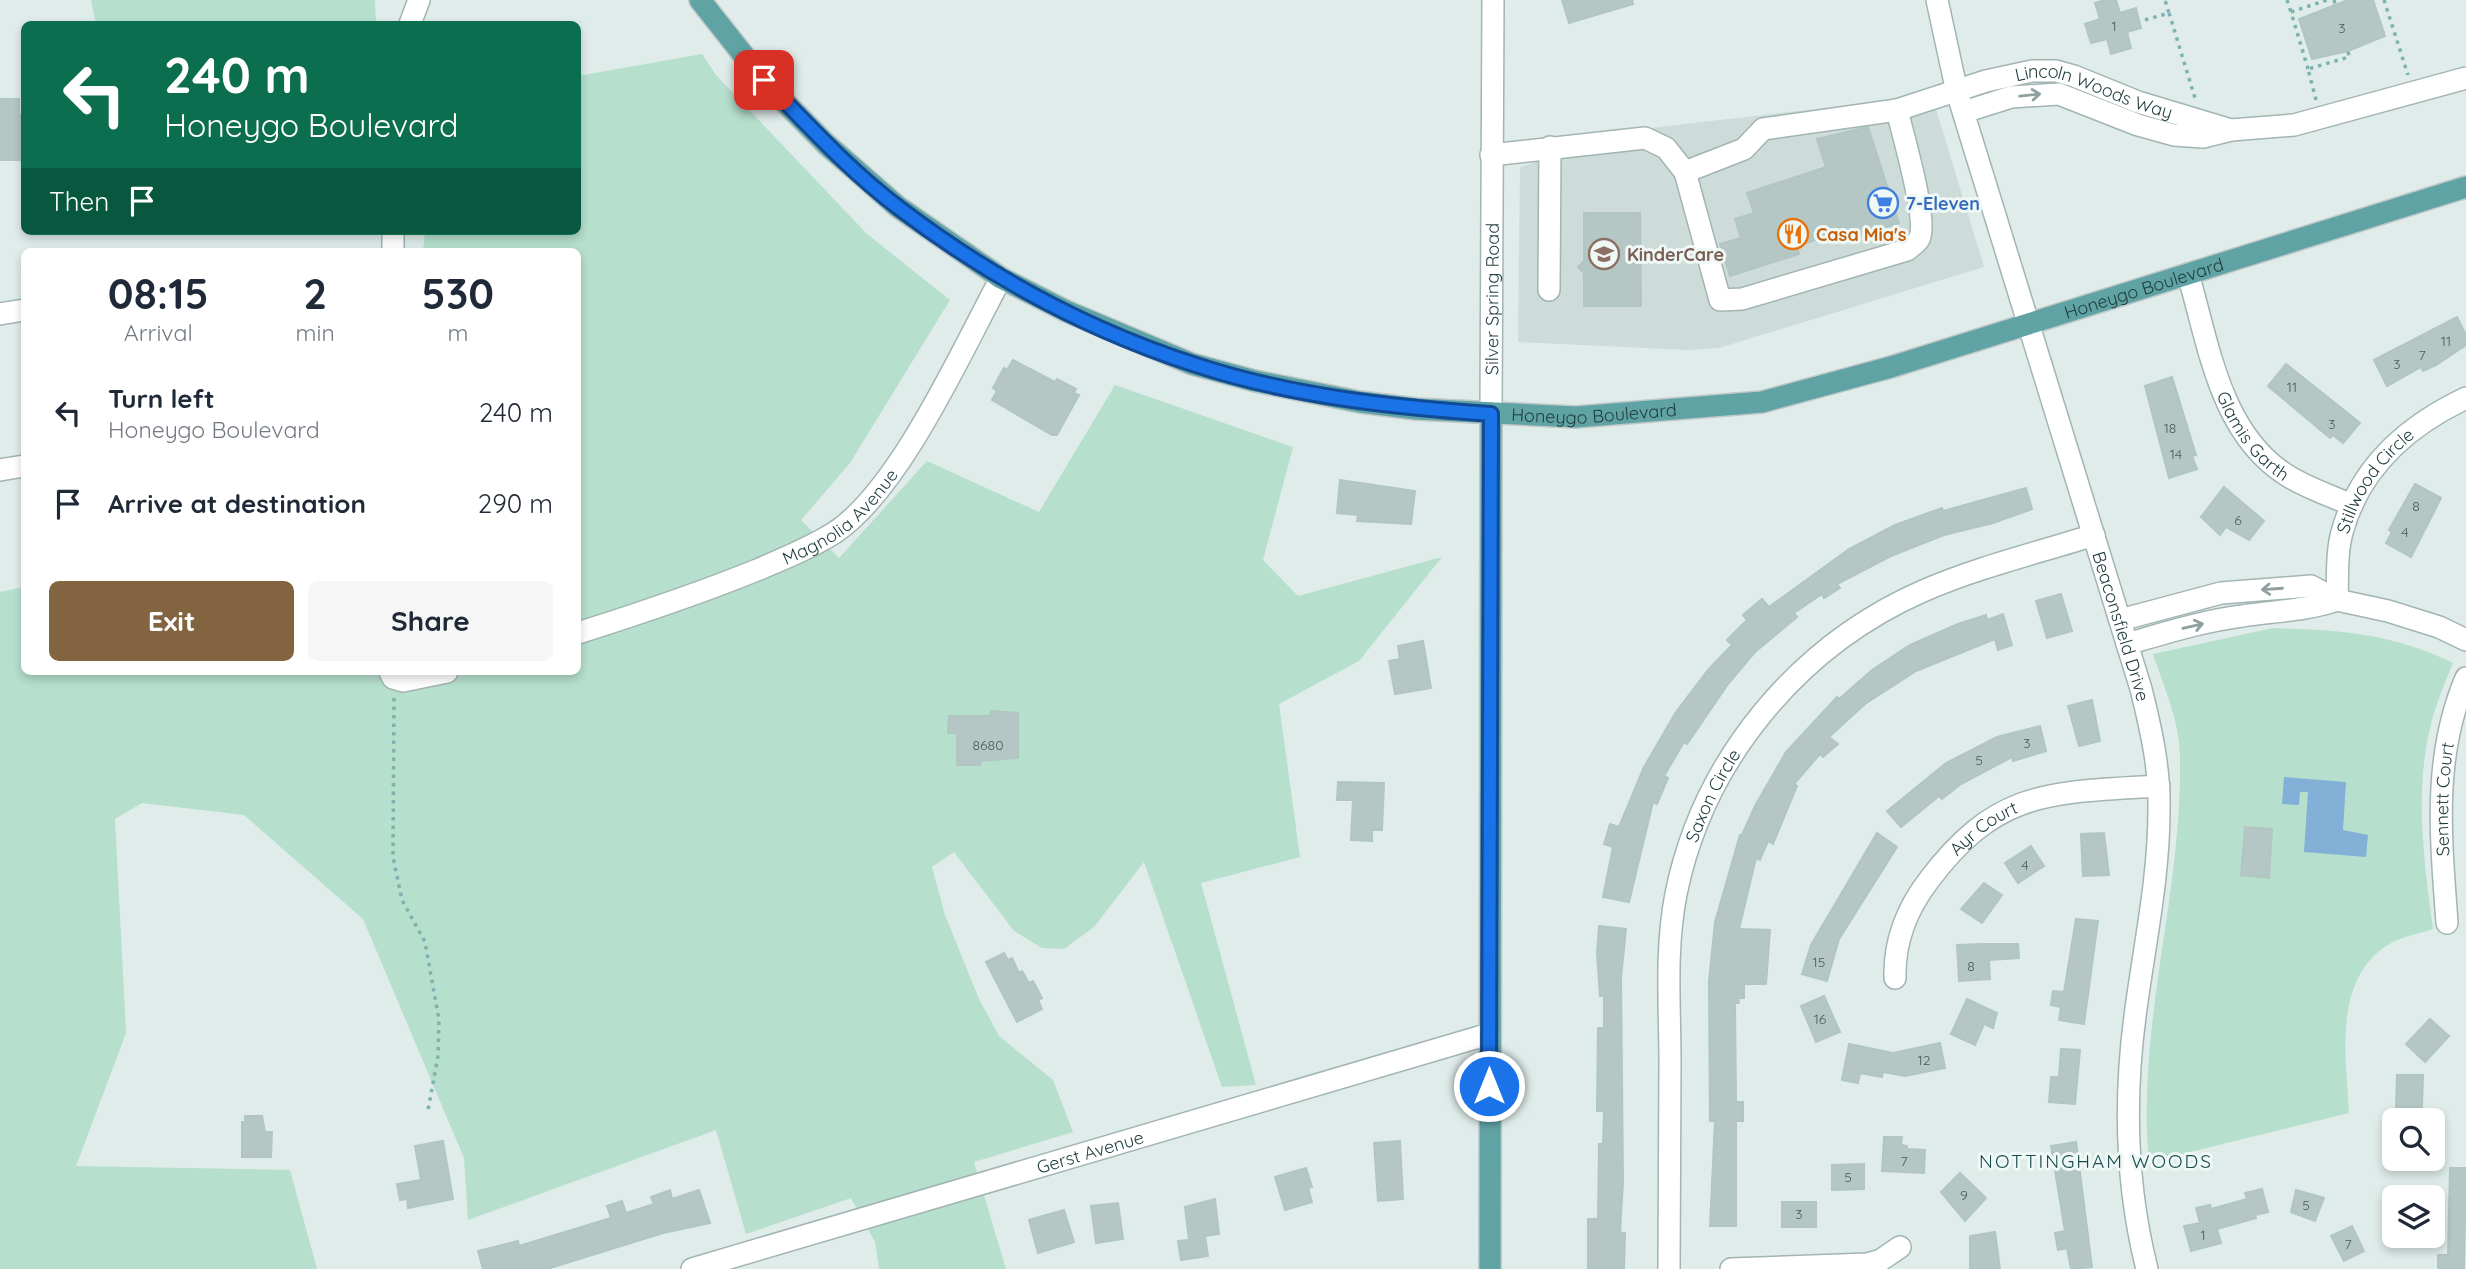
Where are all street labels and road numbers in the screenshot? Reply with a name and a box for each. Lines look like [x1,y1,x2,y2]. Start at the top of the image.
street label: Lincoln Woods Way [2012,60,2176,123]
street label: Silver Spring Road [1480,223,1503,375]
street label: Honeygo Boulevard [2061,252,2226,324]
street label: Glamis Garth [2212,387,2294,486]
street label: Honeygo Boulevard [1511,397,1678,429]
street label: Stillwood Circle [2331,422,2418,536]
street label: Magnolia Avenue [778,464,902,569]
street label: Beaconsfield Drive [2088,548,2155,703]
street label: Sennett Court [2430,740,2458,857]
street label: Saxon Circle [1680,744,1745,845]
street label: Ayr Court [1944,795,2021,860]
street label: Gerst Avenue [1034,1125,1146,1178]

